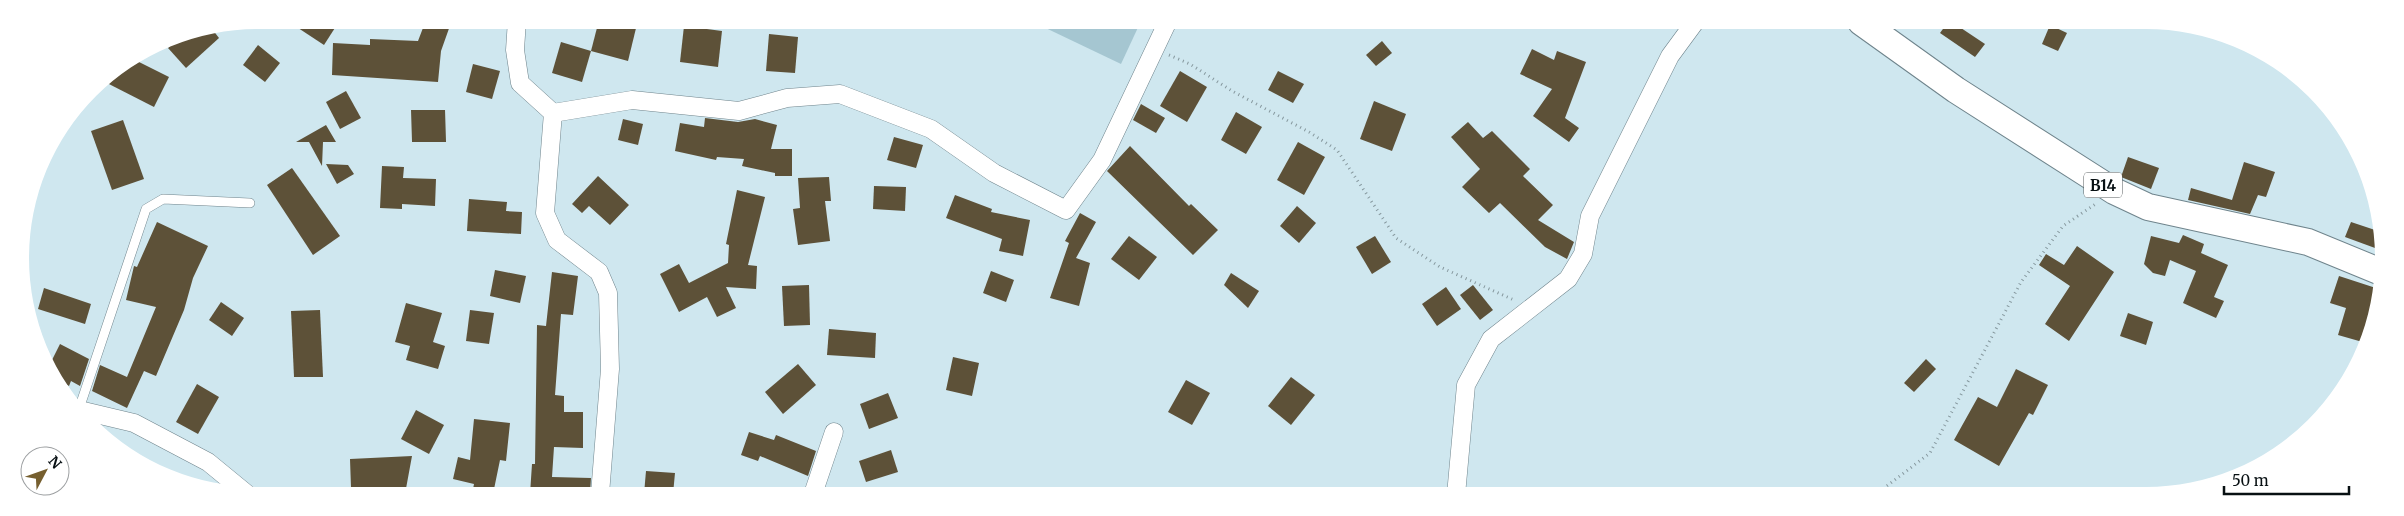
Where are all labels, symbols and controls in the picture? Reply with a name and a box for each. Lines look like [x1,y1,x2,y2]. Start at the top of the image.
road number: B14 [2084,172,2122,198]
north arrow [20,446,70,496]
text: N [44,452,65,473]
scale bar [2224,464,2349,496]
text: 50 m [2232,471,2269,490]

